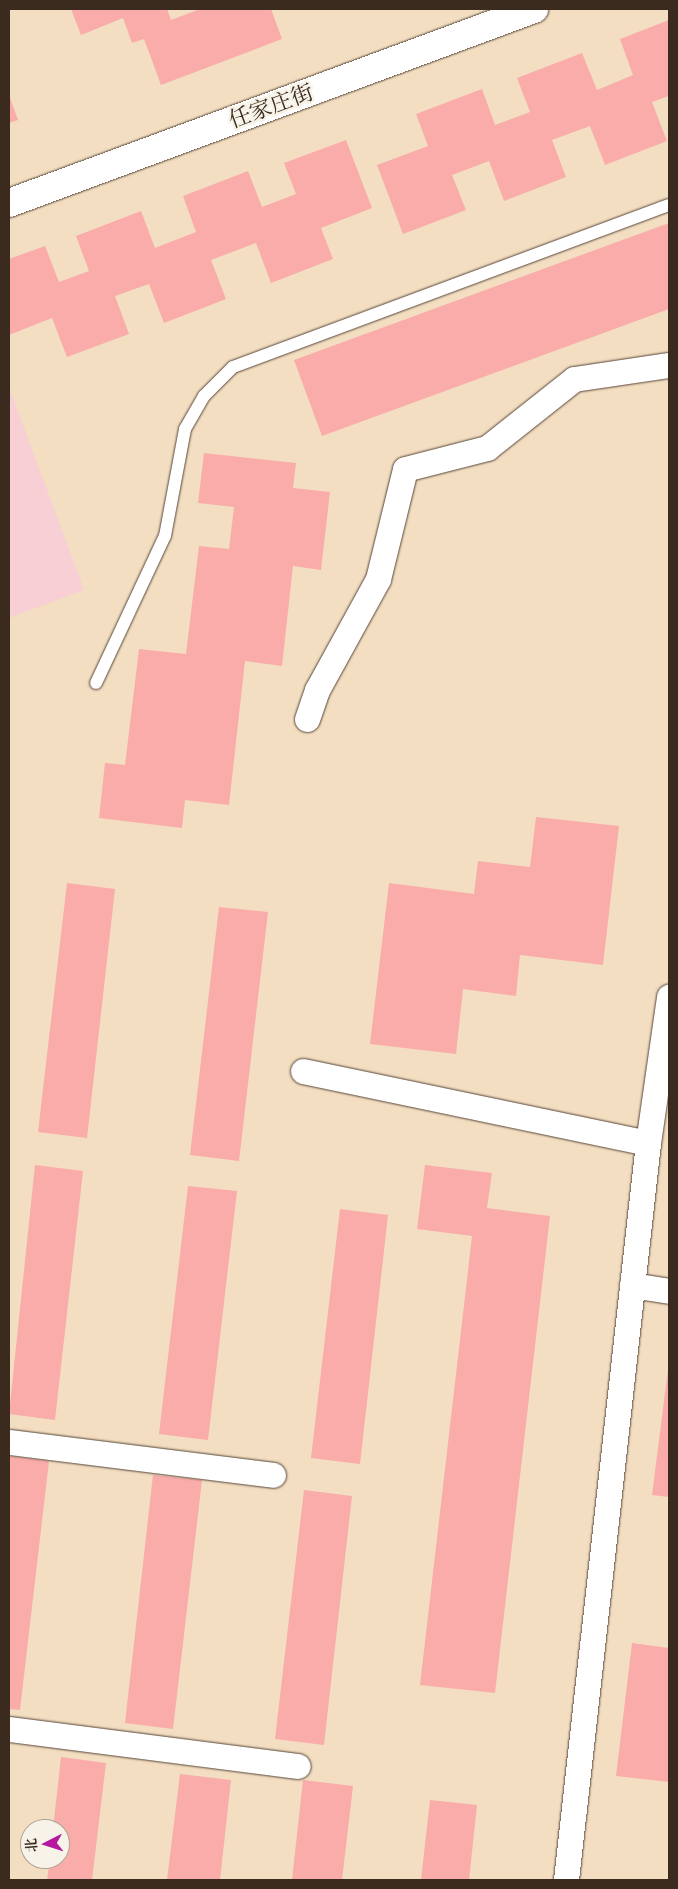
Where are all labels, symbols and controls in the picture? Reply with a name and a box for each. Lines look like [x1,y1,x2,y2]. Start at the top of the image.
street label: 任家庄街 [225,79,317,133]
north arrow [20,1819,70,1869]
text: 北 [21,1837,41,1853]

